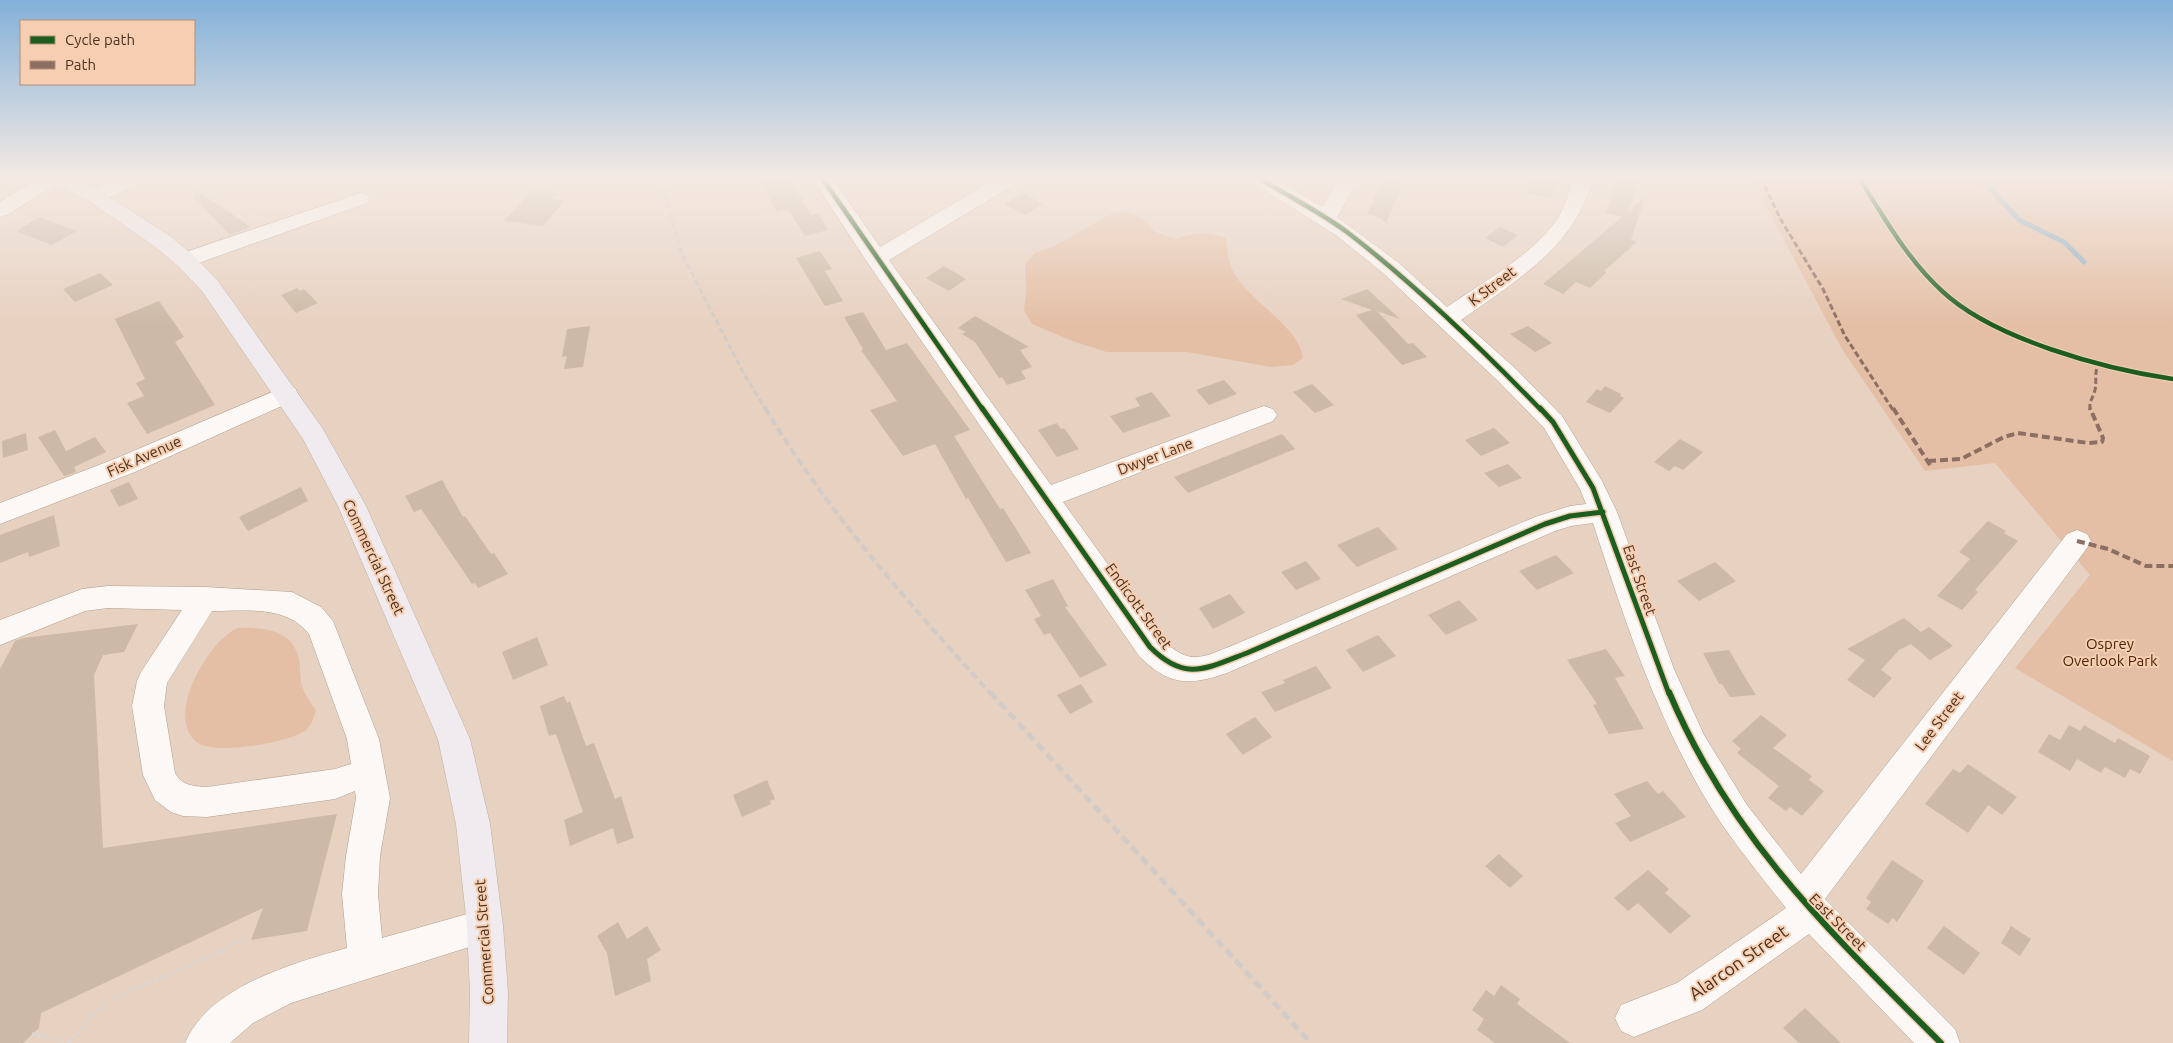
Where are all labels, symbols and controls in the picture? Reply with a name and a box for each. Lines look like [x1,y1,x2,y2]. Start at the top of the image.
legend [20,20,195,85]
text: Cycle path [65,31,135,48]
text: Path [65,56,96,73]
street label: K Street [1465,263,1519,309]
street label: Fisk Avenue [104,432,184,480]
street label: Dwyer Lane [1115,434,1195,478]
street label: Commercial Street [340,497,408,617]
street label: East Street [1620,542,1660,618]
street label: Endicott Street [1102,560,1176,652]
park label: Osprey Overlook Park [2062,635,2158,669]
street label: Lee Street [1911,688,1967,754]
street label: Commercial Street [471,879,497,1005]
street label: East Street [1806,890,1870,954]
street label: Alarcon Street [1685,921,1791,1003]

